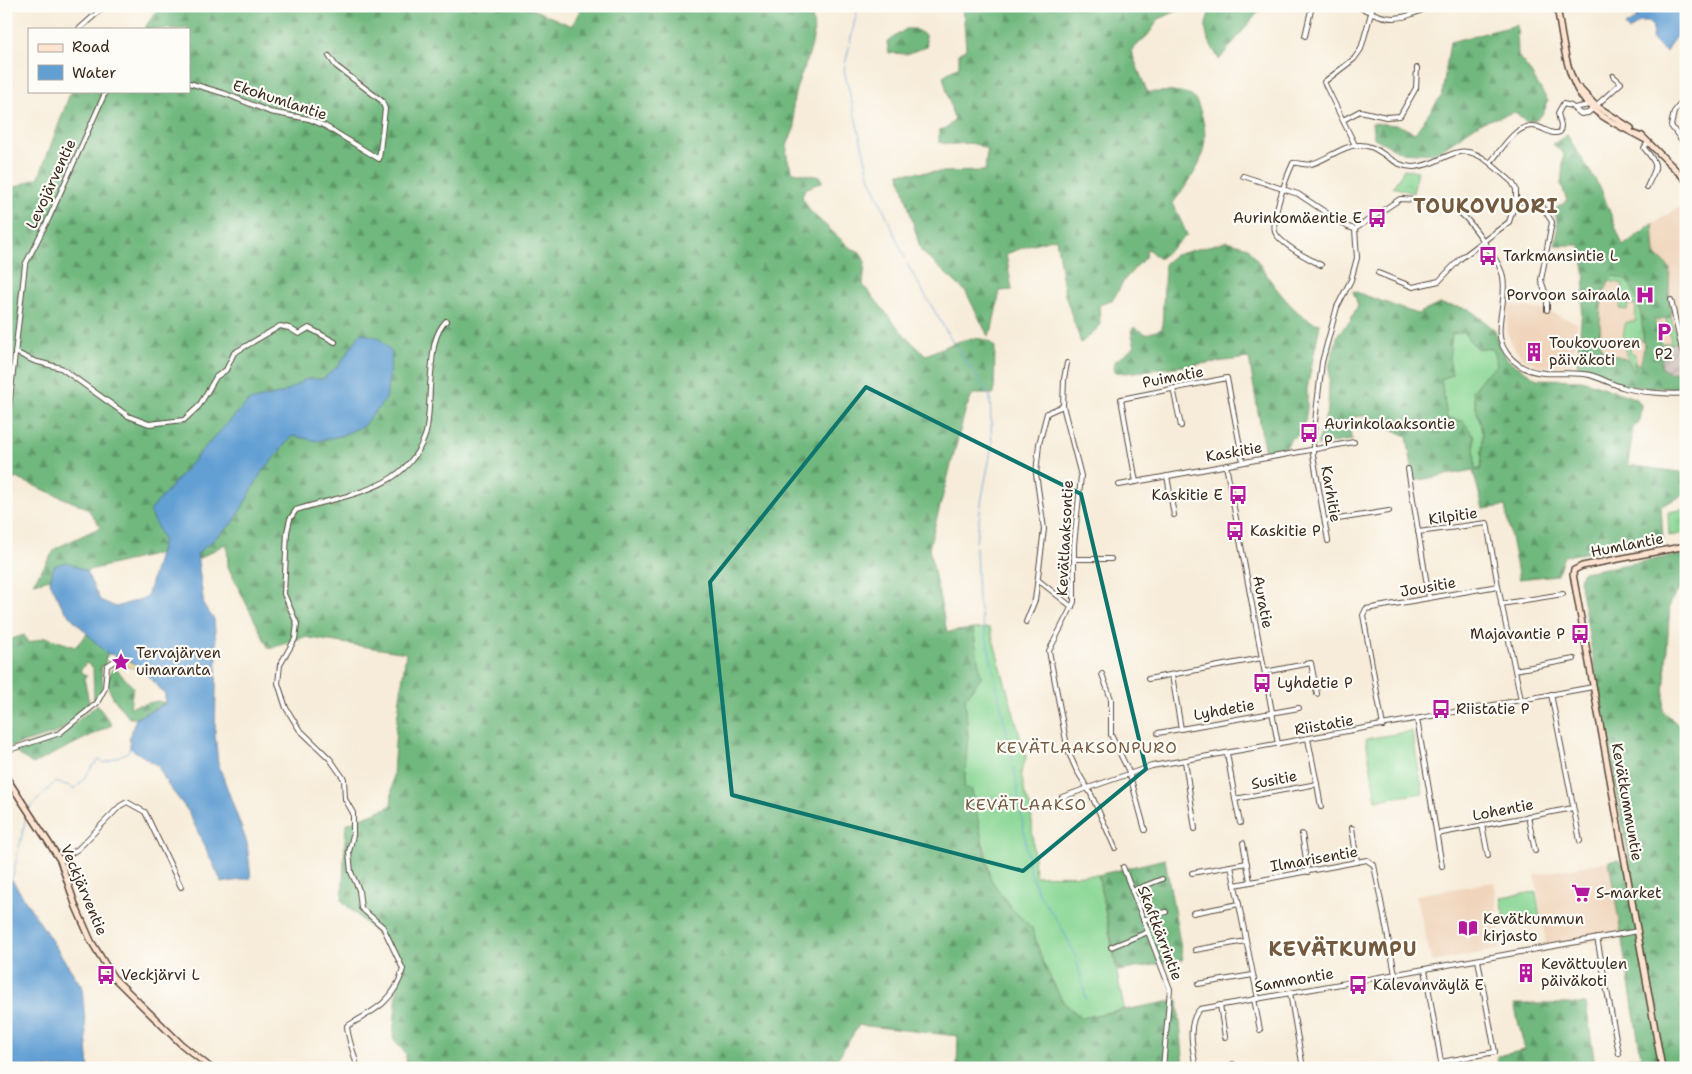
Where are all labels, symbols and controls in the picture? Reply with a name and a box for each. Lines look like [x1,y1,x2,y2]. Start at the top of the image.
legend [28,28,190,92]
text: Road [72,37,110,57]
text: Water [72,63,116,83]
street label: Ekohumlantie [230,75,330,125]
street label: Levojärventie [21,136,81,232]
district label: TOUKOVUORI [1413,193,1559,219]
bus stop icon: Aurinkomäentie E [1366,207,1388,229]
place label: Aurinkomäentie E [1233,208,1362,228]
bus stop icon: Tarkmansintie L [1477,245,1499,267]
place label: Tarkmansintie L [1503,246,1618,266]
hospital icon: Porvoon sairaala [1634,284,1656,306]
place label: Porvoon sairaala [1507,285,1631,305]
parking icon: P2 [1653,321,1675,343]
place label: Toukovuoren päiväkoti [1549,333,1640,370]
building icon: Toukovuoren päiväkoti [1523,341,1545,363]
place label: P2 [1655,344,1673,364]
street label: Puimatie [1141,361,1205,393]
place label: Aurinkolaaksontie P [1324,414,1456,451]
bus stop icon: Aurinkolaaksontie P [1298,422,1320,444]
street label: Kaskitie [1204,437,1264,467]
street label: Karhitie [1316,464,1346,524]
street label: Kevätlaaksontie [1052,479,1078,597]
bus stop icon: Kaskitie E [1227,484,1249,506]
place label: Kaskitie E [1152,485,1223,505]
street label: Kilpitie [1427,503,1479,529]
bus stop icon: Kaskitie P [1224,520,1246,542]
place label: Kaskitie P [1250,521,1321,541]
street label: Humlantie [1589,528,1665,562]
street label: Jousitie [1399,572,1457,602]
street label: Auratie [1248,574,1278,630]
bus stop icon: Majavantie P [1569,623,1591,645]
place label: Majavantie P [1470,624,1565,644]
place label: Tervajärven uimaranta [136,643,221,680]
place icon: Tervajärven uimaranta [110,651,132,673]
bus stop icon: Lyhdetie P [1251,672,1273,694]
place label: Lyhdetie P [1277,673,1353,693]
street label: Lyhdetie [1192,695,1256,725]
bus stop icon: Riistatie P [1430,698,1452,720]
place label: Riistatie P [1456,699,1530,719]
street label: Riistatie [1293,710,1355,740]
district label: KEVÄTLAAKSONPURO [996,737,1178,758]
street label: Kevätkummuntie [1607,741,1647,863]
street label: Susitie [1249,766,1299,794]
district label: KEVÄTLAAKSO [965,794,1087,815]
street label: Lohentie [1471,794,1535,826]
street label: Veckjärventie [56,841,112,939]
street label: Ilmarisentie [1269,841,1359,877]
supermarket icon: S-market [1570,882,1592,904]
street label: Skaftkärrintie [1133,883,1187,983]
place label: S-market [1596,883,1662,903]
place label: Kevätkummun kirjasto [1483,909,1584,946]
library icon: Kevätkummun kirjasto [1457,917,1479,939]
district label: KEVÄTKUMPU [1269,936,1417,962]
place label: Kevättuulen päiväkoti [1541,954,1627,991]
building icon: Kevättuulen päiväkoti [1515,962,1537,984]
street label: Sammontie [1253,963,1335,997]
bus stop icon: Veckjärvi L [95,964,117,986]
place label: Veckjärvi L [121,965,200,985]
bus stop icon: Kalevanväylä E [1347,974,1369,996]
place label: Kalevanväylä E [1373,975,1484,995]

